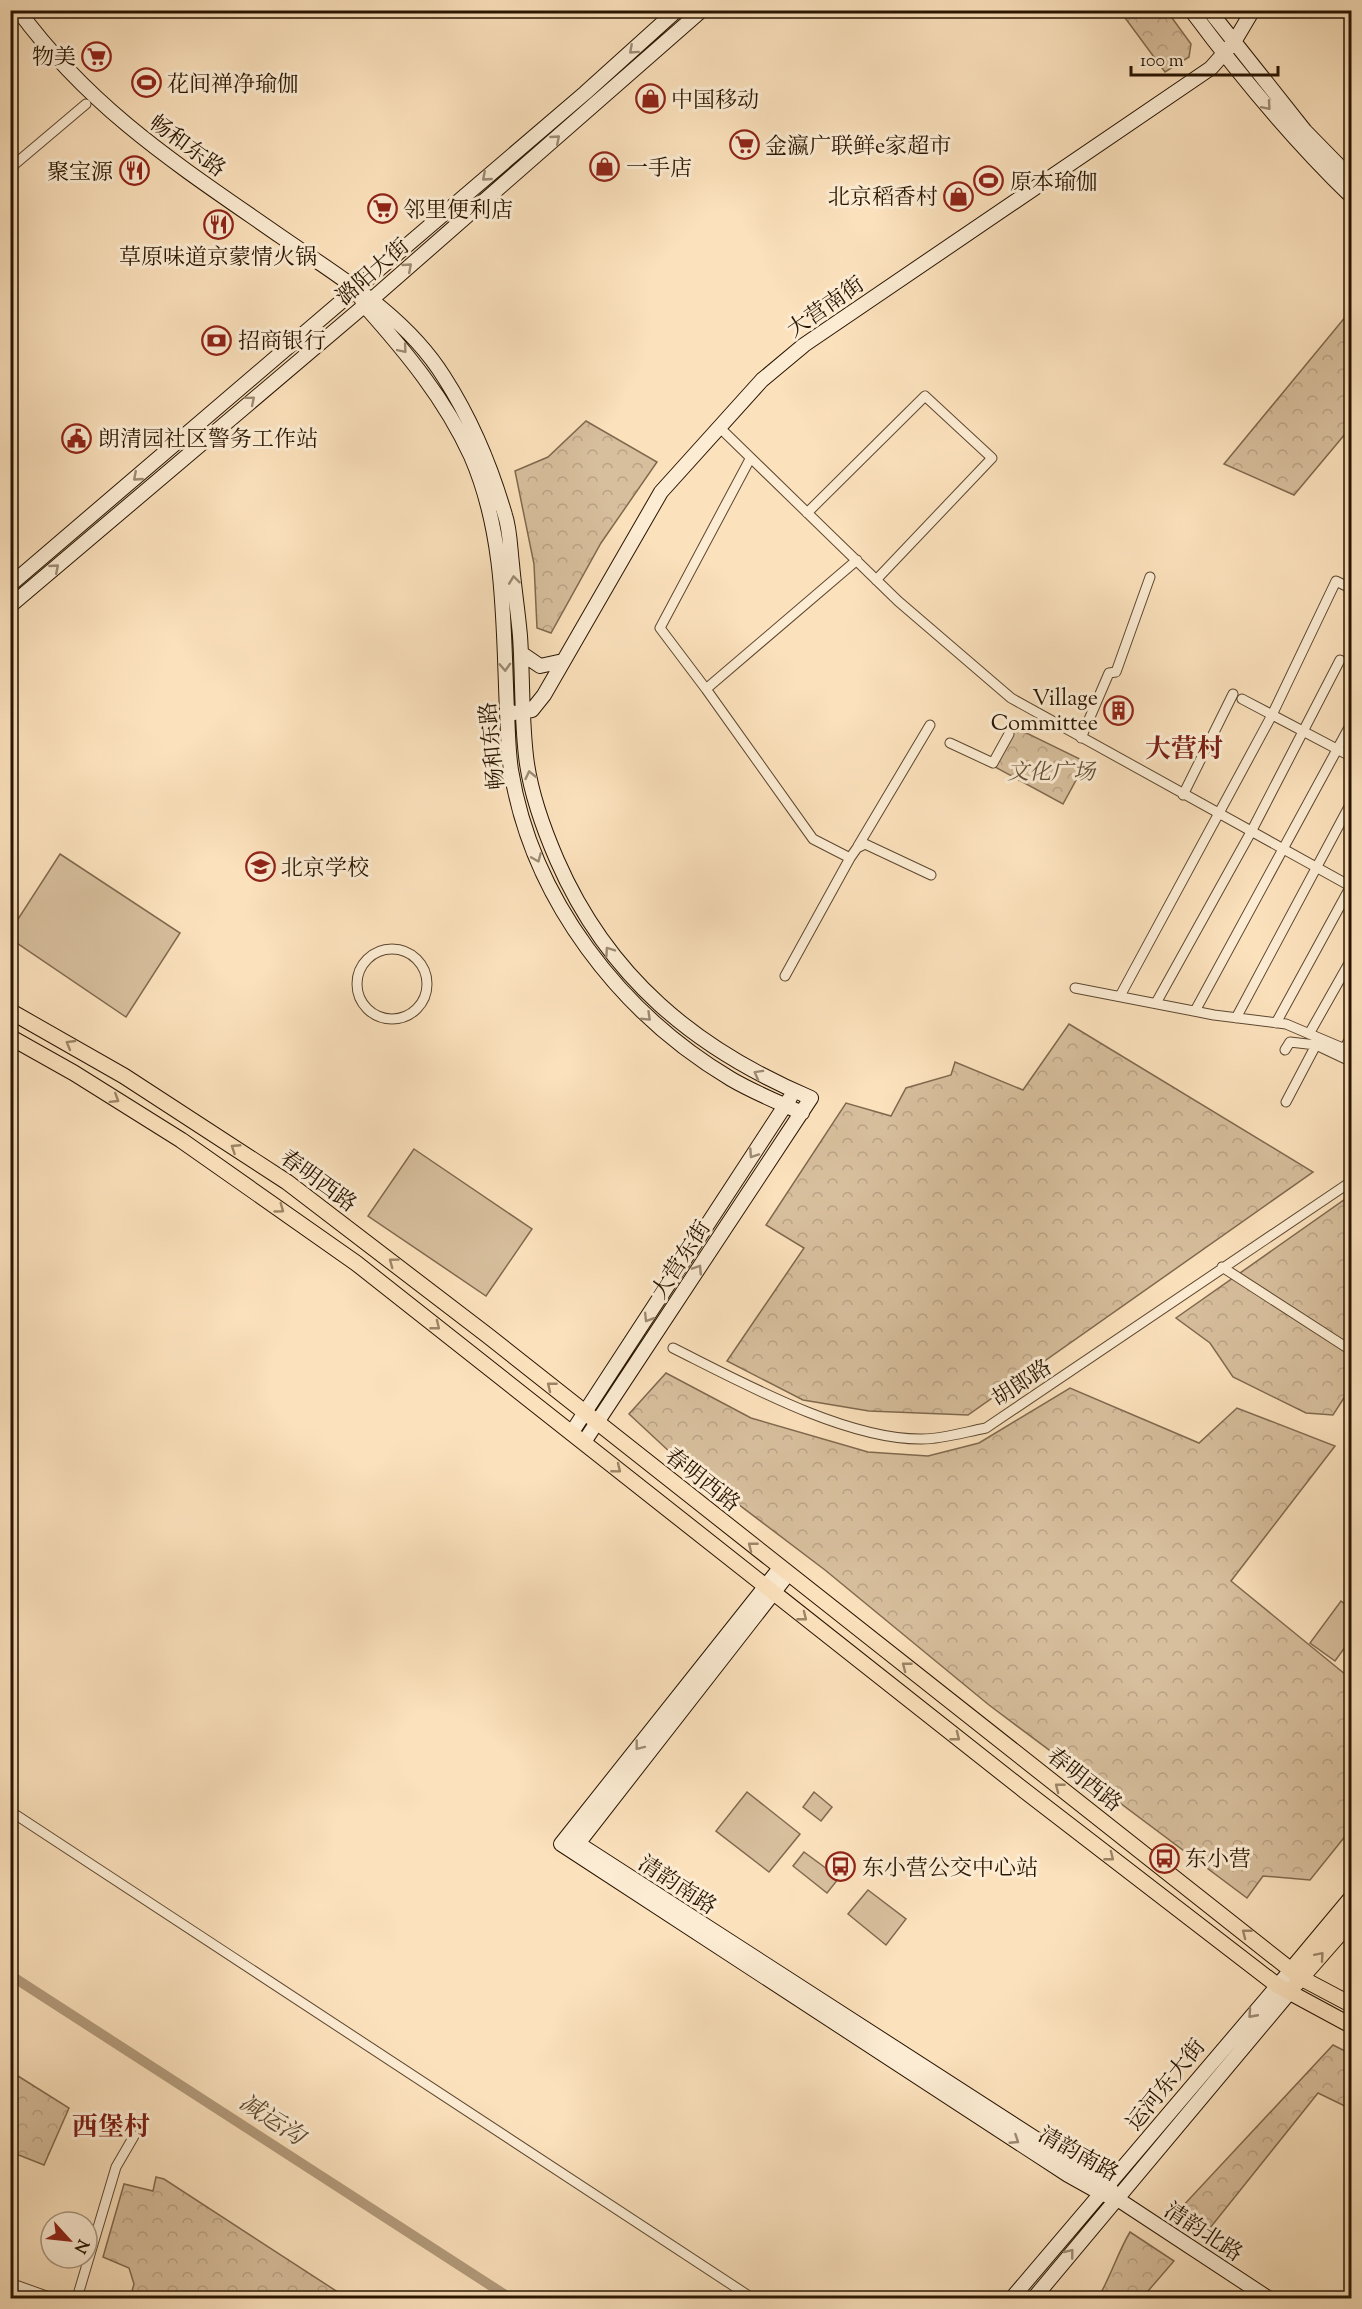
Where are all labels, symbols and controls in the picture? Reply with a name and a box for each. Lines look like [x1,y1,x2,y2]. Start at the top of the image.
scale bar [1131,39,1278,77]
supermarket icon: 物美 [81,40,113,72]
place label: 物美 [32,43,76,75]
one-way arrow [629,43,640,54]
text: 100 m [1140,49,1184,75]
sports icon: 花间禅净瑜伽 [130,67,162,99]
place label: 花间禅净瑜伽 [167,70,299,102]
shop icon: 中国移动 [634,83,666,115]
place label: 中国移动 [671,86,759,118]
one-way arrow [1260,99,1271,110]
street label: 畅和东路 [141,109,231,186]
supermarket icon: 金瀛广联鲜e家超市 [728,129,760,161]
place label: 金瀛广联鲜e家超市 [765,132,951,164]
one-way arrow [549,135,560,146]
shop icon: 一手店 [589,151,621,183]
place label: 一手店 [626,154,692,186]
restaurant icon: 聚宝源 [118,155,150,187]
place label: 聚宝源 [47,158,113,190]
sports icon: 原本瑜伽 [973,165,1005,197]
place label: 原本瑜伽 [1010,168,1098,200]
one-way arrow [482,170,493,181]
shop icon: 北京稻香村 [943,180,975,212]
place label: 北京稻香村 [828,183,938,215]
supermarket icon: 邻里便利店 [366,193,398,225]
place label: 邻里便利店 [403,196,513,228]
restaurant icon: 草原味道京蒙情火锅 [202,208,234,240]
street label: 潞阳大街 [330,232,418,314]
place label: 草原味道京蒙情火锅 [119,243,317,275]
one-way arrow [402,263,412,274]
street label: 大营南街 [781,270,872,347]
bank icon: 招商银行 [201,324,233,356]
place label: 招商银行 [238,327,326,359]
one-way arrow [395,342,406,353]
one-way arrow [244,397,255,408]
public building icon: 朗清园社区警务工作站 [61,422,93,454]
place label: 朗清园社区警务工作站 [98,425,318,457]
one-way arrow [133,470,144,481]
one-way arrow [48,564,59,575]
one-way arrow [508,576,520,585]
one-way arrow [499,662,512,671]
place label: Village Committee [991,684,1098,741]
building icon: Village Committee [1103,694,1135,726]
street label: 畅和东路 [473,700,514,791]
district label: 大营村 [1145,732,1223,769]
park label: 文化广场 [1007,758,1097,790]
one-way arrow [524,770,537,780]
school or university icon: 北京学校 [244,851,276,883]
one-way arrow [530,851,542,862]
place label: 北京学校 [281,854,369,886]
one-way arrow [605,947,616,958]
one-way arrow [640,1009,651,1020]
one-way arrow [65,1040,76,1051]
one-way arrow [754,1070,764,1081]
one-way arrow [109,1091,119,1103]
one-way arrow [230,1144,241,1155]
street label: 春明西路 [272,1144,362,1221]
one-way arrow [749,1147,760,1158]
one-way arrow [274,1201,285,1212]
street label: 大营东街 [645,1215,720,1306]
one-way arrow [388,1258,399,1269]
one-way arrow [691,1265,702,1276]
one-way arrow [643,1312,655,1322]
one-way arrow [429,1318,440,1329]
street label: 胡郎路 [986,1353,1059,1416]
one-way arrow [547,1382,558,1393]
street label: 春明西路 [657,1442,746,1521]
one-way arrow [610,1462,621,1473]
one-way arrow [748,1543,759,1554]
one-way arrow [796,1609,807,1620]
one-way arrow [902,1663,913,1674]
one-way arrow [949,1730,960,1741]
one-way arrow [636,1739,647,1750]
street label: 春明西路 [1039,1742,1128,1821]
one-way arrow [1055,1783,1066,1794]
bus stop icon: 东小营 [1148,1842,1180,1874]
place label: 东小营 [1185,1845,1251,1877]
street label: 清韵南路 [631,1849,722,1924]
one-way arrow [1103,1849,1114,1860]
bus stop icon: 东小营公交中心站 [825,1851,857,1883]
place label: 东小营公交中心站 [862,1854,1038,1886]
one-way arrow [1241,1930,1252,1941]
one-way arrow [1313,1952,1324,1963]
one-way arrow [1248,2007,1259,2018]
street label: 运河东大街 [1120,2033,1214,2139]
water label: 减运沟 [231,2087,314,2157]
district label: 西堡村 [72,2110,150,2147]
street label: 清韵南路 [1031,2120,1124,2191]
one-way arrow [1008,2133,1019,2144]
street label: 清韵北路 [1157,2196,1248,2271]
north arrow [39,2210,99,2270]
text: N [67,2235,93,2257]
one-way arrow [1063,2249,1074,2260]

